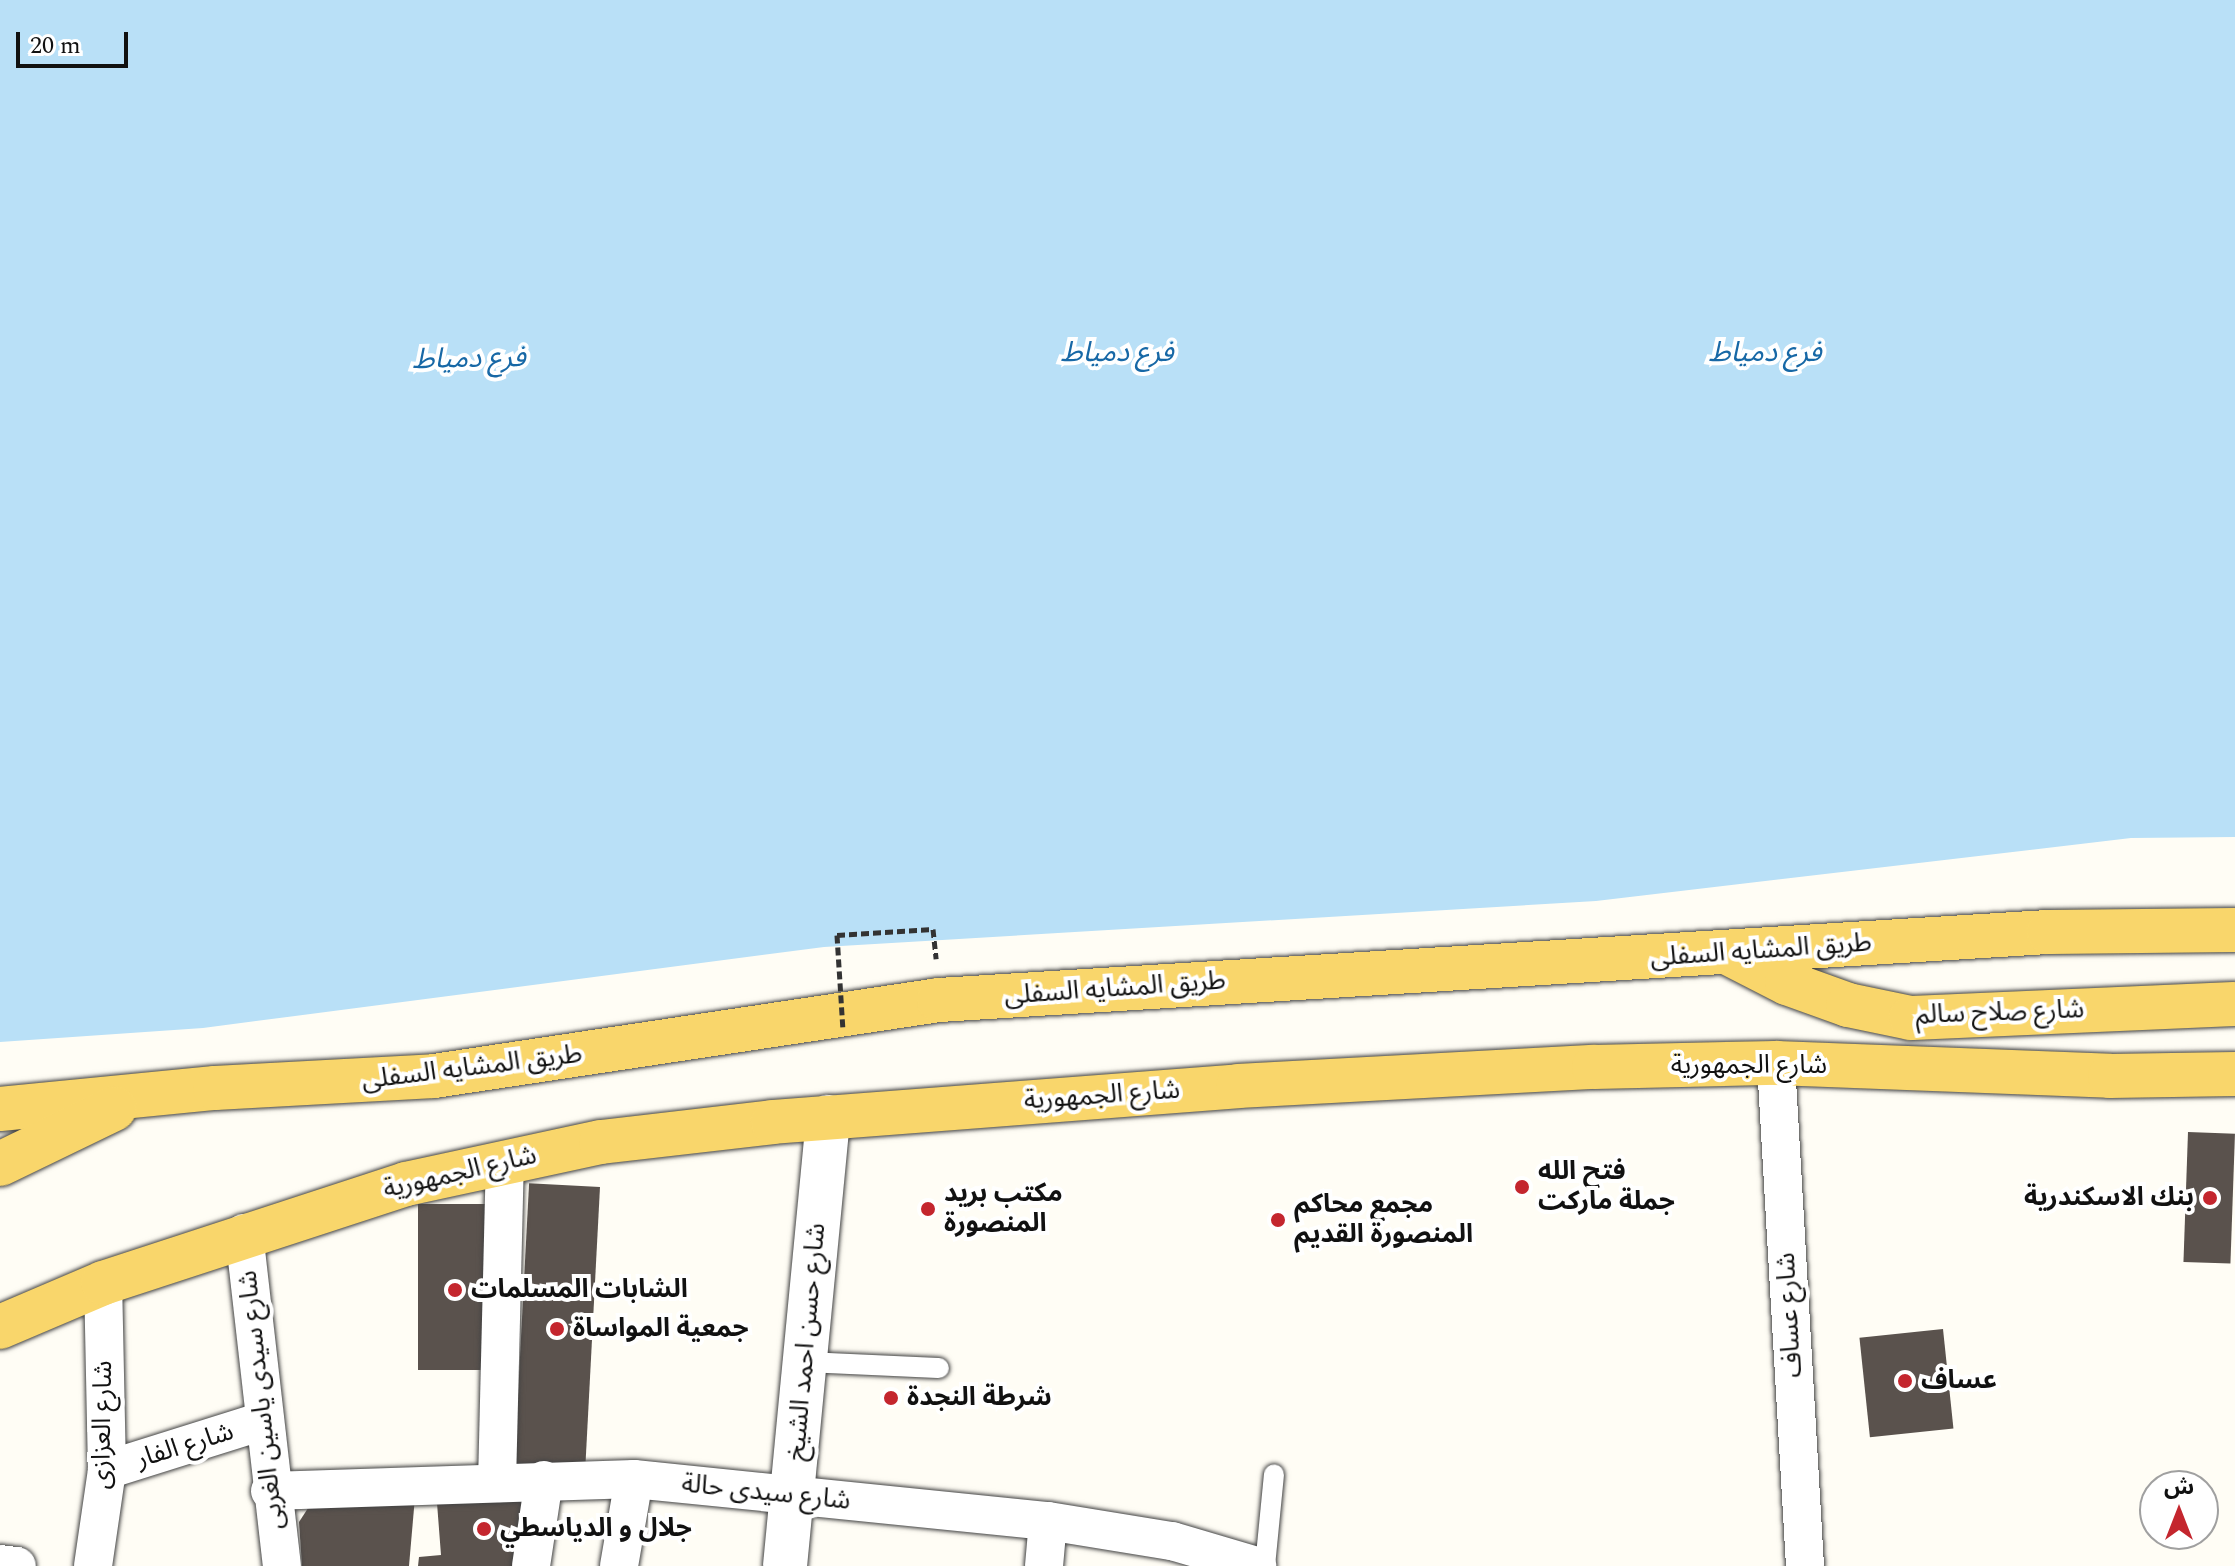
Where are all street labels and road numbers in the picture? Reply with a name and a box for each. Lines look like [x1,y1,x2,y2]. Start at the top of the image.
street label: طريق المشايه السفلى [1649,928,1873,974]
street label: طريق المشايه السفلى [1003,966,1227,1012]
street label: شارع صلاح سالم [1915,994,2085,1032]
street label: طريق المشايه السفلى [360,1039,584,1097]
street label: شارع الجمهورية [1671,1050,1827,1082]
street label: شارع الجمهورية [1023,1075,1181,1117]
street label: شارع الجمهورية [380,1140,540,1206]
street label: شارع حسن احمد الشيخ [781,1222,833,1462]
street label: شارع عساف [1771,1252,1809,1378]
street label: شارع سيدى ياسين الغربى [233,1269,291,1531]
street label: شارع العزازى [86,1360,120,1490]
street label: شارع الفار [133,1416,237,1476]
street label: شارع سيدى حالة [680,1469,852,1517]

